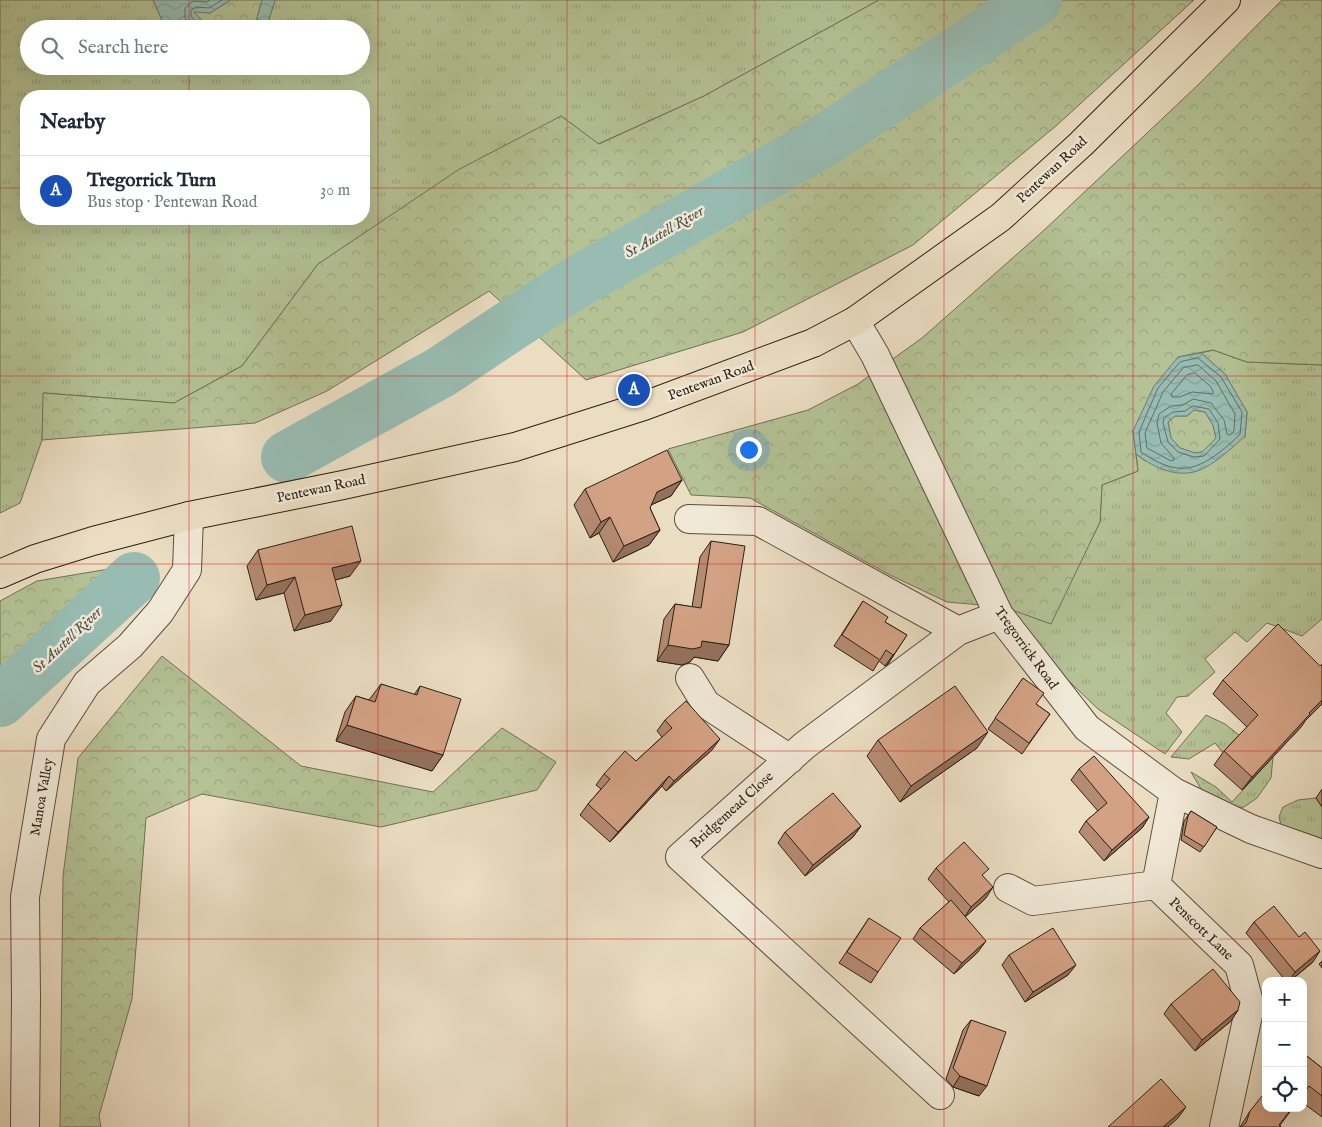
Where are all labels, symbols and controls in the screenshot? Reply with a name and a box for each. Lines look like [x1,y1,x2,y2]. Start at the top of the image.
search box [20,20,370,75]
icon: search [38,34,66,62]
text: Search here [78,36,169,60]
text: Nearby [40,109,105,136]
street label: Pentewan Road [1013,132,1092,207]
text: Tregorrick Turn [87,169,216,193]
text: A [51,181,61,201]
text: 30 m [320,181,350,201]
text: Bus stop · Pentewan Road [87,193,257,213]
water label: St Austell River [621,201,708,262]
street label: Pentewan Road [665,357,757,405]
pin: A [618,371,650,409]
your location [736,437,762,463]
street label: Pentewan Road [275,471,368,507]
water label: St Austell River [28,602,107,677]
street label: Tregorrick Road [990,603,1062,693]
street label: Manoa Valley [26,757,58,837]
street label: Bridgemead Close [687,767,778,852]
street label: Penscott Lane [1165,894,1237,965]
map controls [1262,977,1307,1112]
button: + [1262,977,1307,1022]
button: − [1262,1022,1307,1067]
button: locate [1262,1067,1307,1112]

